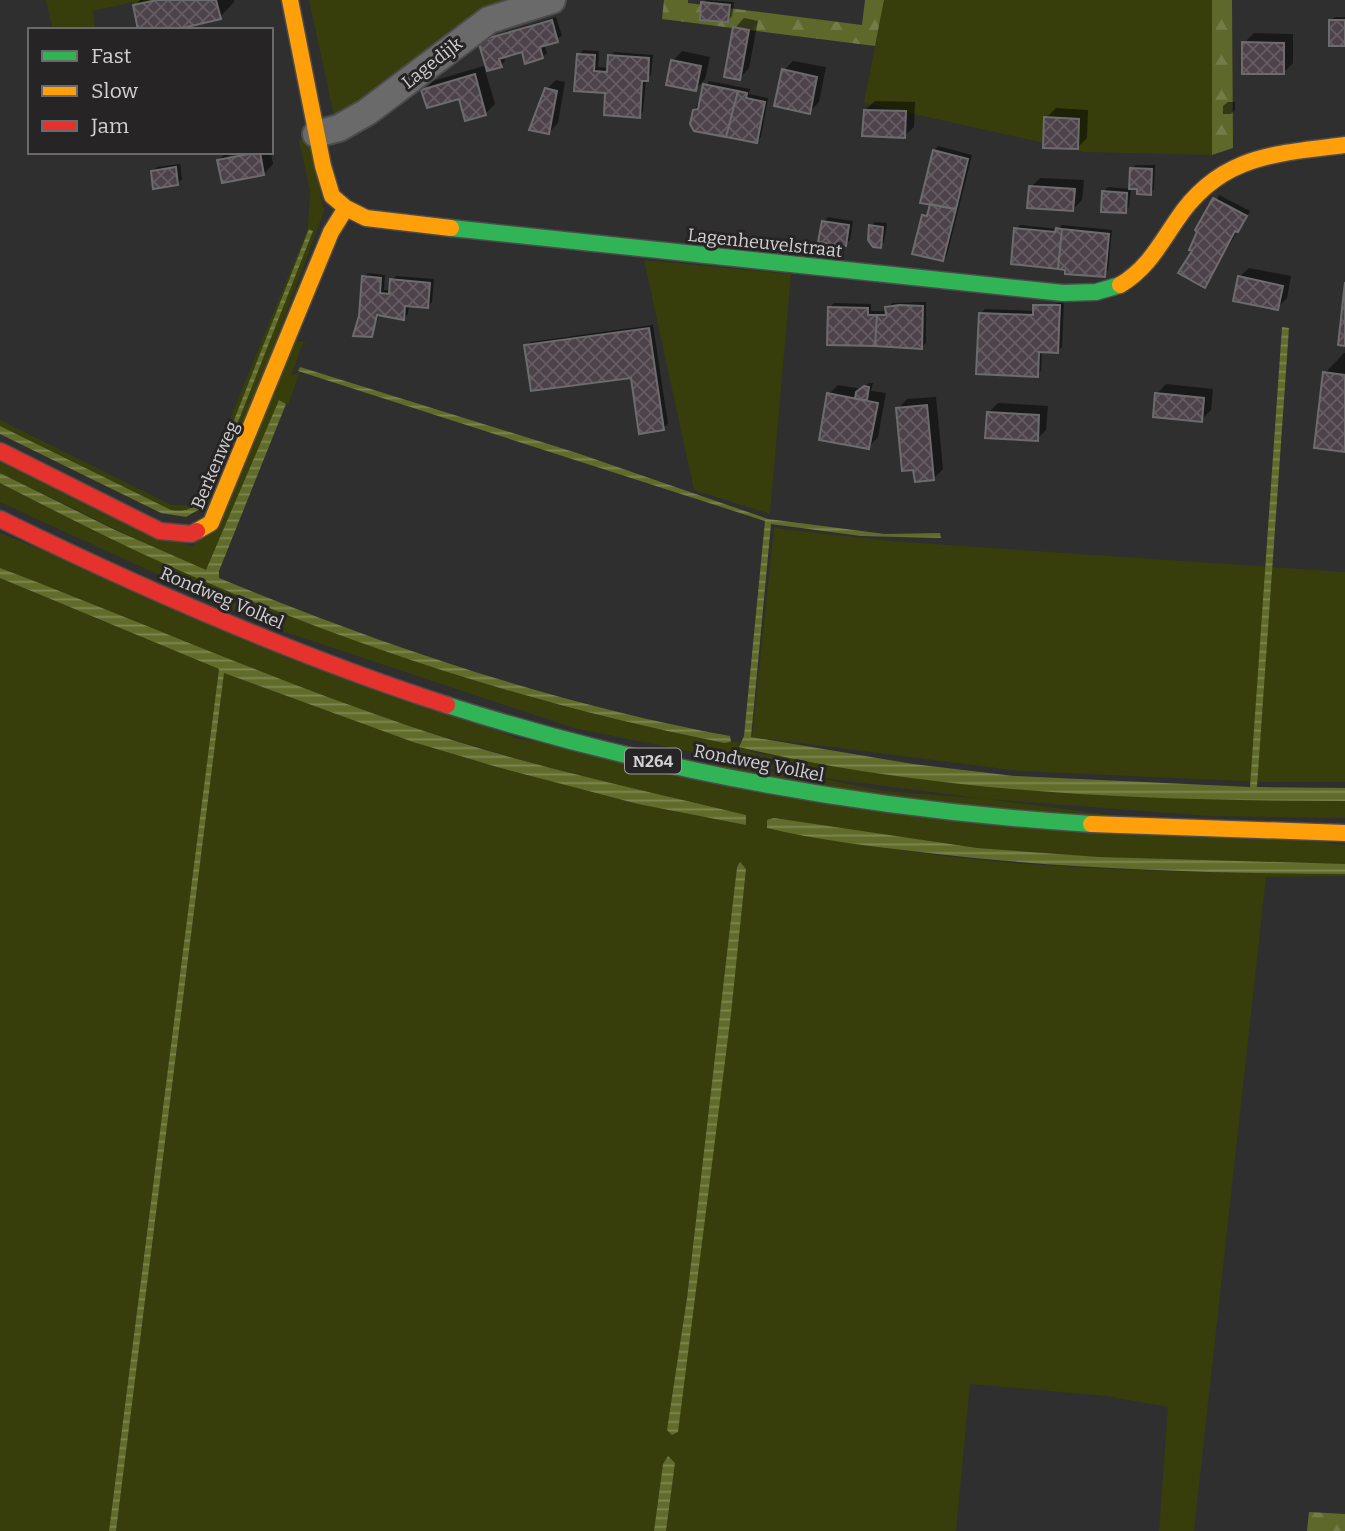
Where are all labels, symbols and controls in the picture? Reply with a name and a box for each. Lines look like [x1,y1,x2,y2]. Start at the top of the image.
legend [28,28,273,154]
street label: Lagedijk [397,32,467,93]
text: Fast [91,43,132,69]
text: Slow [91,78,138,104]
text: Jam [90,113,129,139]
street label: Lagenheuvelstraat [687,224,844,262]
street label: Berkenweg [187,418,243,512]
street label: Rondweg Volkel [157,562,287,634]
street label: Rondweg Volkel [692,740,826,786]
road number: N264 [625,748,681,774]

